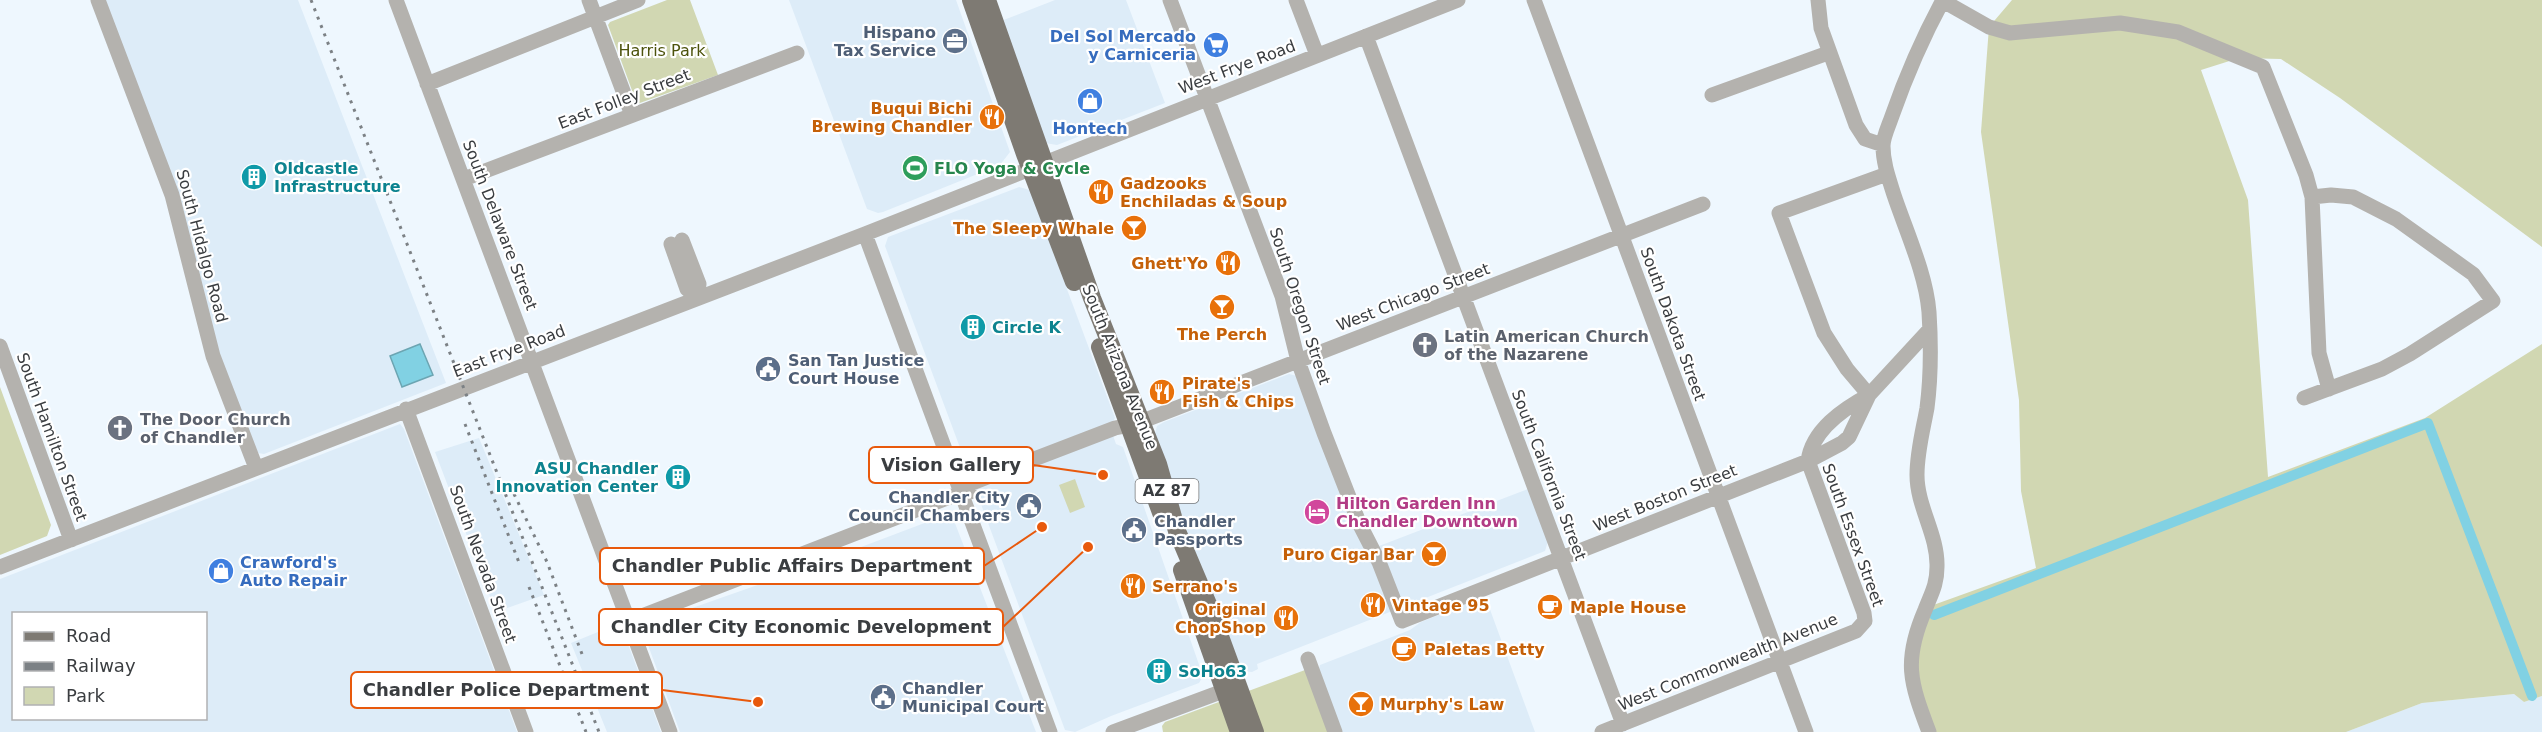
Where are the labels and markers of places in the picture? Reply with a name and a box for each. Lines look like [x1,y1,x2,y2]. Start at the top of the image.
place label: Hispano Tax Service [834,23,936,60]
office icon: Hispano Tax Service [940,26,970,56]
place label: Del Sol Mercado y Carniceria [1050,27,1196,64]
supermarket icon: Del Sol Mercado y Carniceria [1201,30,1231,60]
shop icon: Hontech [1075,86,1105,116]
place label: Buqui Bichi Brewing Chandler [811,99,972,136]
restaurant icon: Buqui Bichi Brewing Chandler [977,102,1007,132]
place label: Hontech [1052,119,1128,138]
sports icon: FLO Yoga & Cycle [900,153,930,183]
place label: Oldcastle Infrastructure [274,159,401,196]
place label: FLO Yoga & Cycle [934,159,1090,178]
building icon: Oldcastle Infrastructure [239,162,269,192]
place label: Gadzooks Enchiladas & Soup [1120,174,1287,211]
restaurant icon: Gadzooks Enchiladas & Soup [1086,177,1116,207]
bar icon: The Sleepy Whale [1119,213,1149,243]
place label: The Sleepy Whale [953,219,1114,238]
restaurant icon: Ghett'Yo [1213,248,1243,278]
place label: Ghett'Yo [1131,254,1208,273]
bar icon: The Perch [1207,292,1237,322]
building icon: Circle K [958,312,988,342]
place label: Circle K [992,318,1062,337]
place label: The Perch [1177,325,1267,344]
place label: Latin American Church of the Nazarene [1444,327,1649,364]
church icon: Latin American Church of the Nazarene [1410,330,1440,360]
place label: San Tan Justice Court House [788,351,924,388]
public building icon: San Tan Justice Court House [753,354,783,384]
place label: Pirate's Fish & Chips [1182,374,1294,411]
restaurant icon: Pirate's Fish & Chips [1147,377,1177,407]
place label: The Door Church of Chandler [140,410,291,447]
church icon: The Door Church of Chandler [105,413,135,443]
callout: Vision Gallery [869,447,1033,483]
place label: ASU Chandler Innovation Center [496,459,658,496]
building icon: ASU Chandler Innovation Center [663,462,693,492]
place label: Chandler City Council Chambers [848,488,1011,525]
public building icon: Chandler City Council Chambers [1014,491,1044,521]
place label: Hilton Garden Inn Chandler Downtown [1336,494,1518,531]
hotel icon: Hilton Garden Inn Chandler Downtown [1302,497,1332,527]
place label: Chandler Passports [1154,512,1243,549]
public building icon: Chandler Passports [1119,515,1149,545]
bar icon: Puro Cigar Bar [1419,539,1449,569]
place label: Puro Cigar Bar [1283,545,1414,564]
callout: Chandler Public Affairs Department [600,548,984,584]
place label: Crawford's Auto Repair [240,553,347,590]
shop icon: Crawford's Auto Repair [206,556,236,586]
restaurant icon: Serrano's [1118,571,1148,601]
place label: Serrano's [1152,577,1238,596]
restaurant icon: Vintage 95 [1358,590,1388,620]
cafe icon: Maple House [1535,592,1565,622]
place label: Vintage 95 [1392,596,1490,615]
place label: Maple House [1570,598,1686,617]
place label: Original ChopShop [1175,600,1266,637]
restaurant icon: Original ChopShop [1271,603,1301,633]
callout: Chandler City Economic Development [599,609,1003,645]
cafe icon: Paletas Betty [1389,634,1419,664]
place label: Paletas Betty [1424,640,1545,659]
building icon: SoHo63 [1144,656,1174,686]
place label: SoHo63 [1178,662,1247,681]
callout: Chandler Police Department [351,672,662,708]
place label: Chandler Municipal Court [902,679,1044,716]
public building icon: Chandler Municipal Court [868,682,898,712]
bar icon: Murphy's Law [1346,689,1376,719]
place label: Murphy's Law [1380,695,1504,714]

